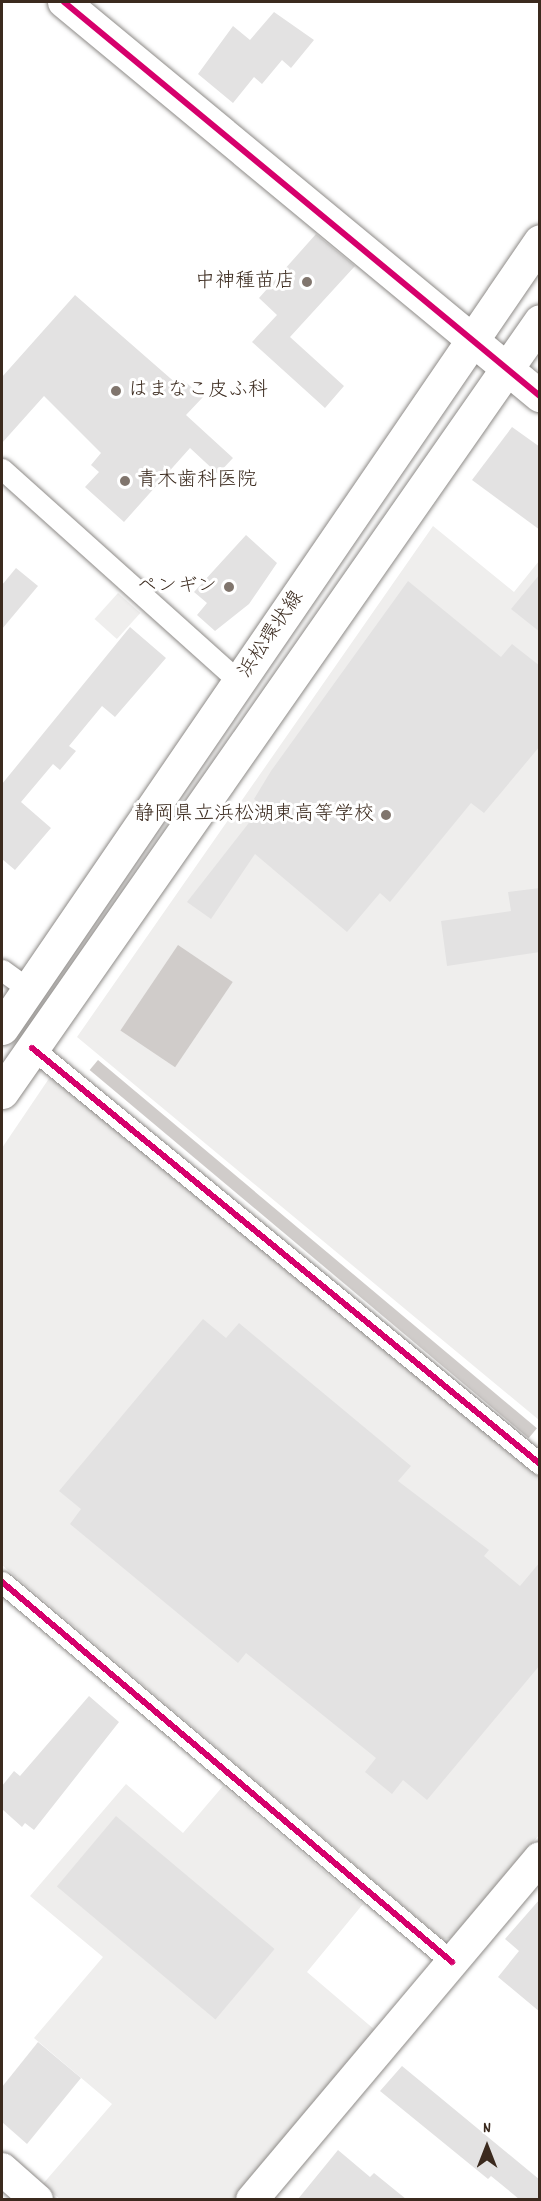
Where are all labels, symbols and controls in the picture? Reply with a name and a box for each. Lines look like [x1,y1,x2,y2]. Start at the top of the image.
place label: 中神種苗店 [195,270,295,294]
marker: 中神種苗店 [300,275,314,289]
place label: はまなこ皮ふ科 [128,379,268,403]
marker: はまなこ皮ふ科 [109,384,123,398]
place label: 青木歯科医院 [137,469,257,493]
marker: 青木歯科医院 [118,474,132,488]
place label: ペンギン [137,575,217,599]
marker: ペンギン [222,580,236,594]
street label: 浜松環状線 [234,587,310,683]
place label: 静岡県立浜松湖東高等学校 [134,803,374,827]
marker: 静岡県立浜松湖東高等学校 [379,808,393,822]
north arrow [457,2117,517,2177]
text: N [483,2117,491,2140]

